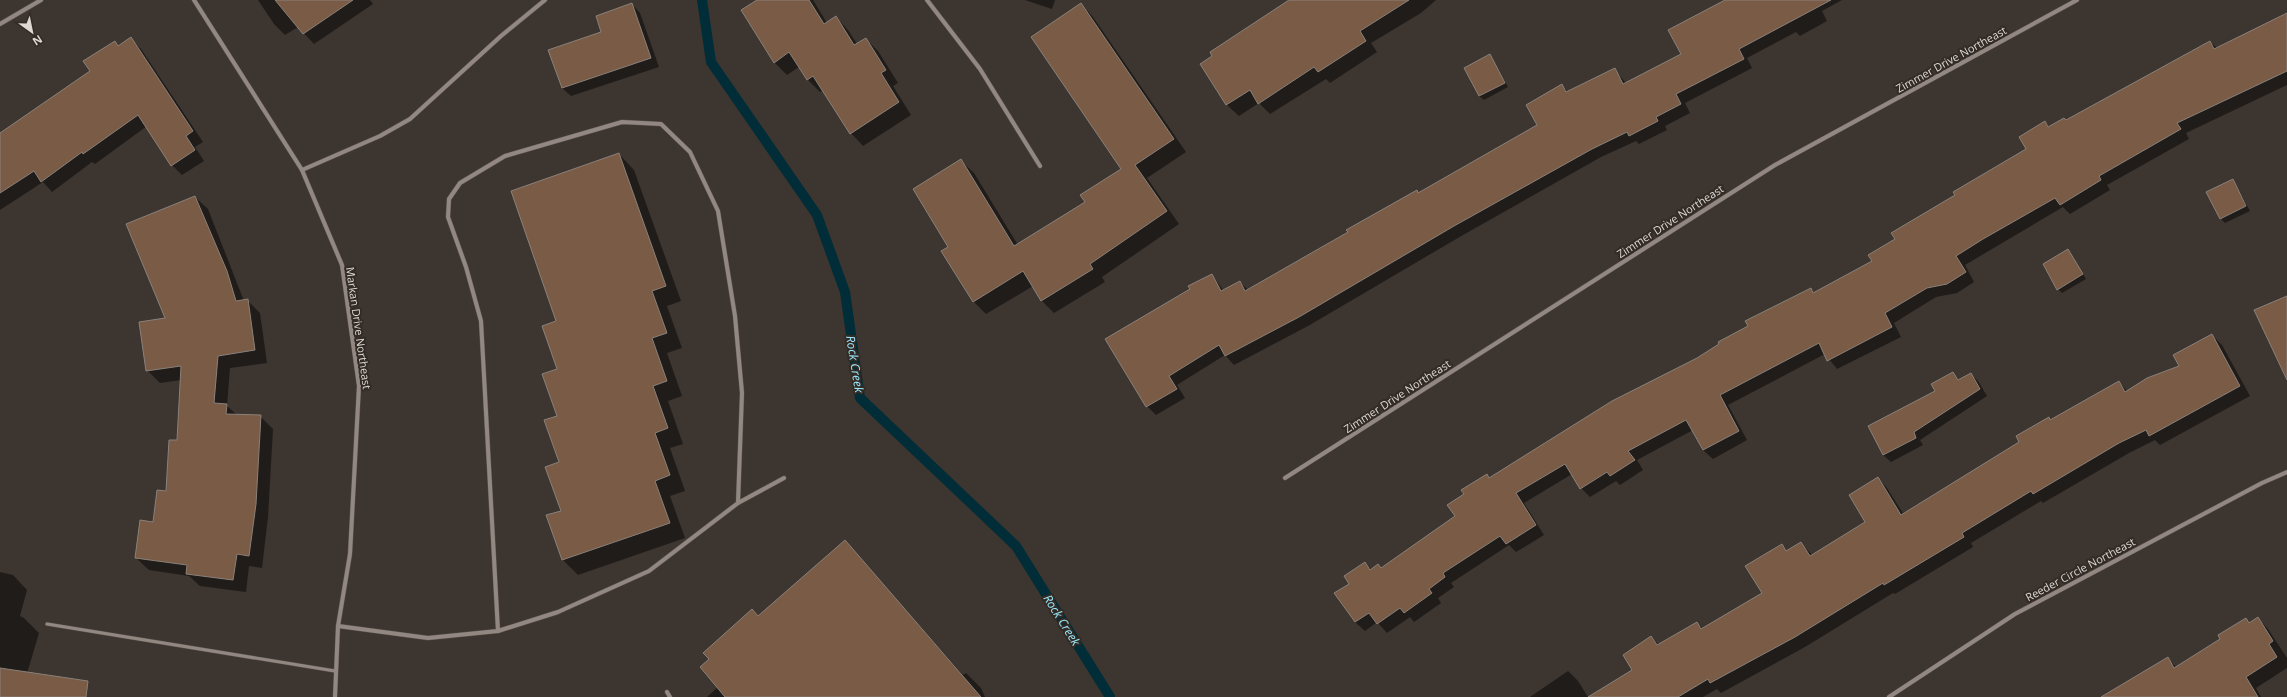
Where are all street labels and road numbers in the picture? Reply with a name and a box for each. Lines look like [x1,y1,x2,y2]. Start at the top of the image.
street label: Zimmer Drive Northeast [1893,22,2009,96]
street label: Zimmer Drive Northeast [1614,181,1726,261]
street label: Markan Drive Northeast [343,266,375,390]
street label: Zimmer Drive Northeast [1341,356,1453,436]
street label: Reeder Circle Northeast [2023,534,2138,604]

